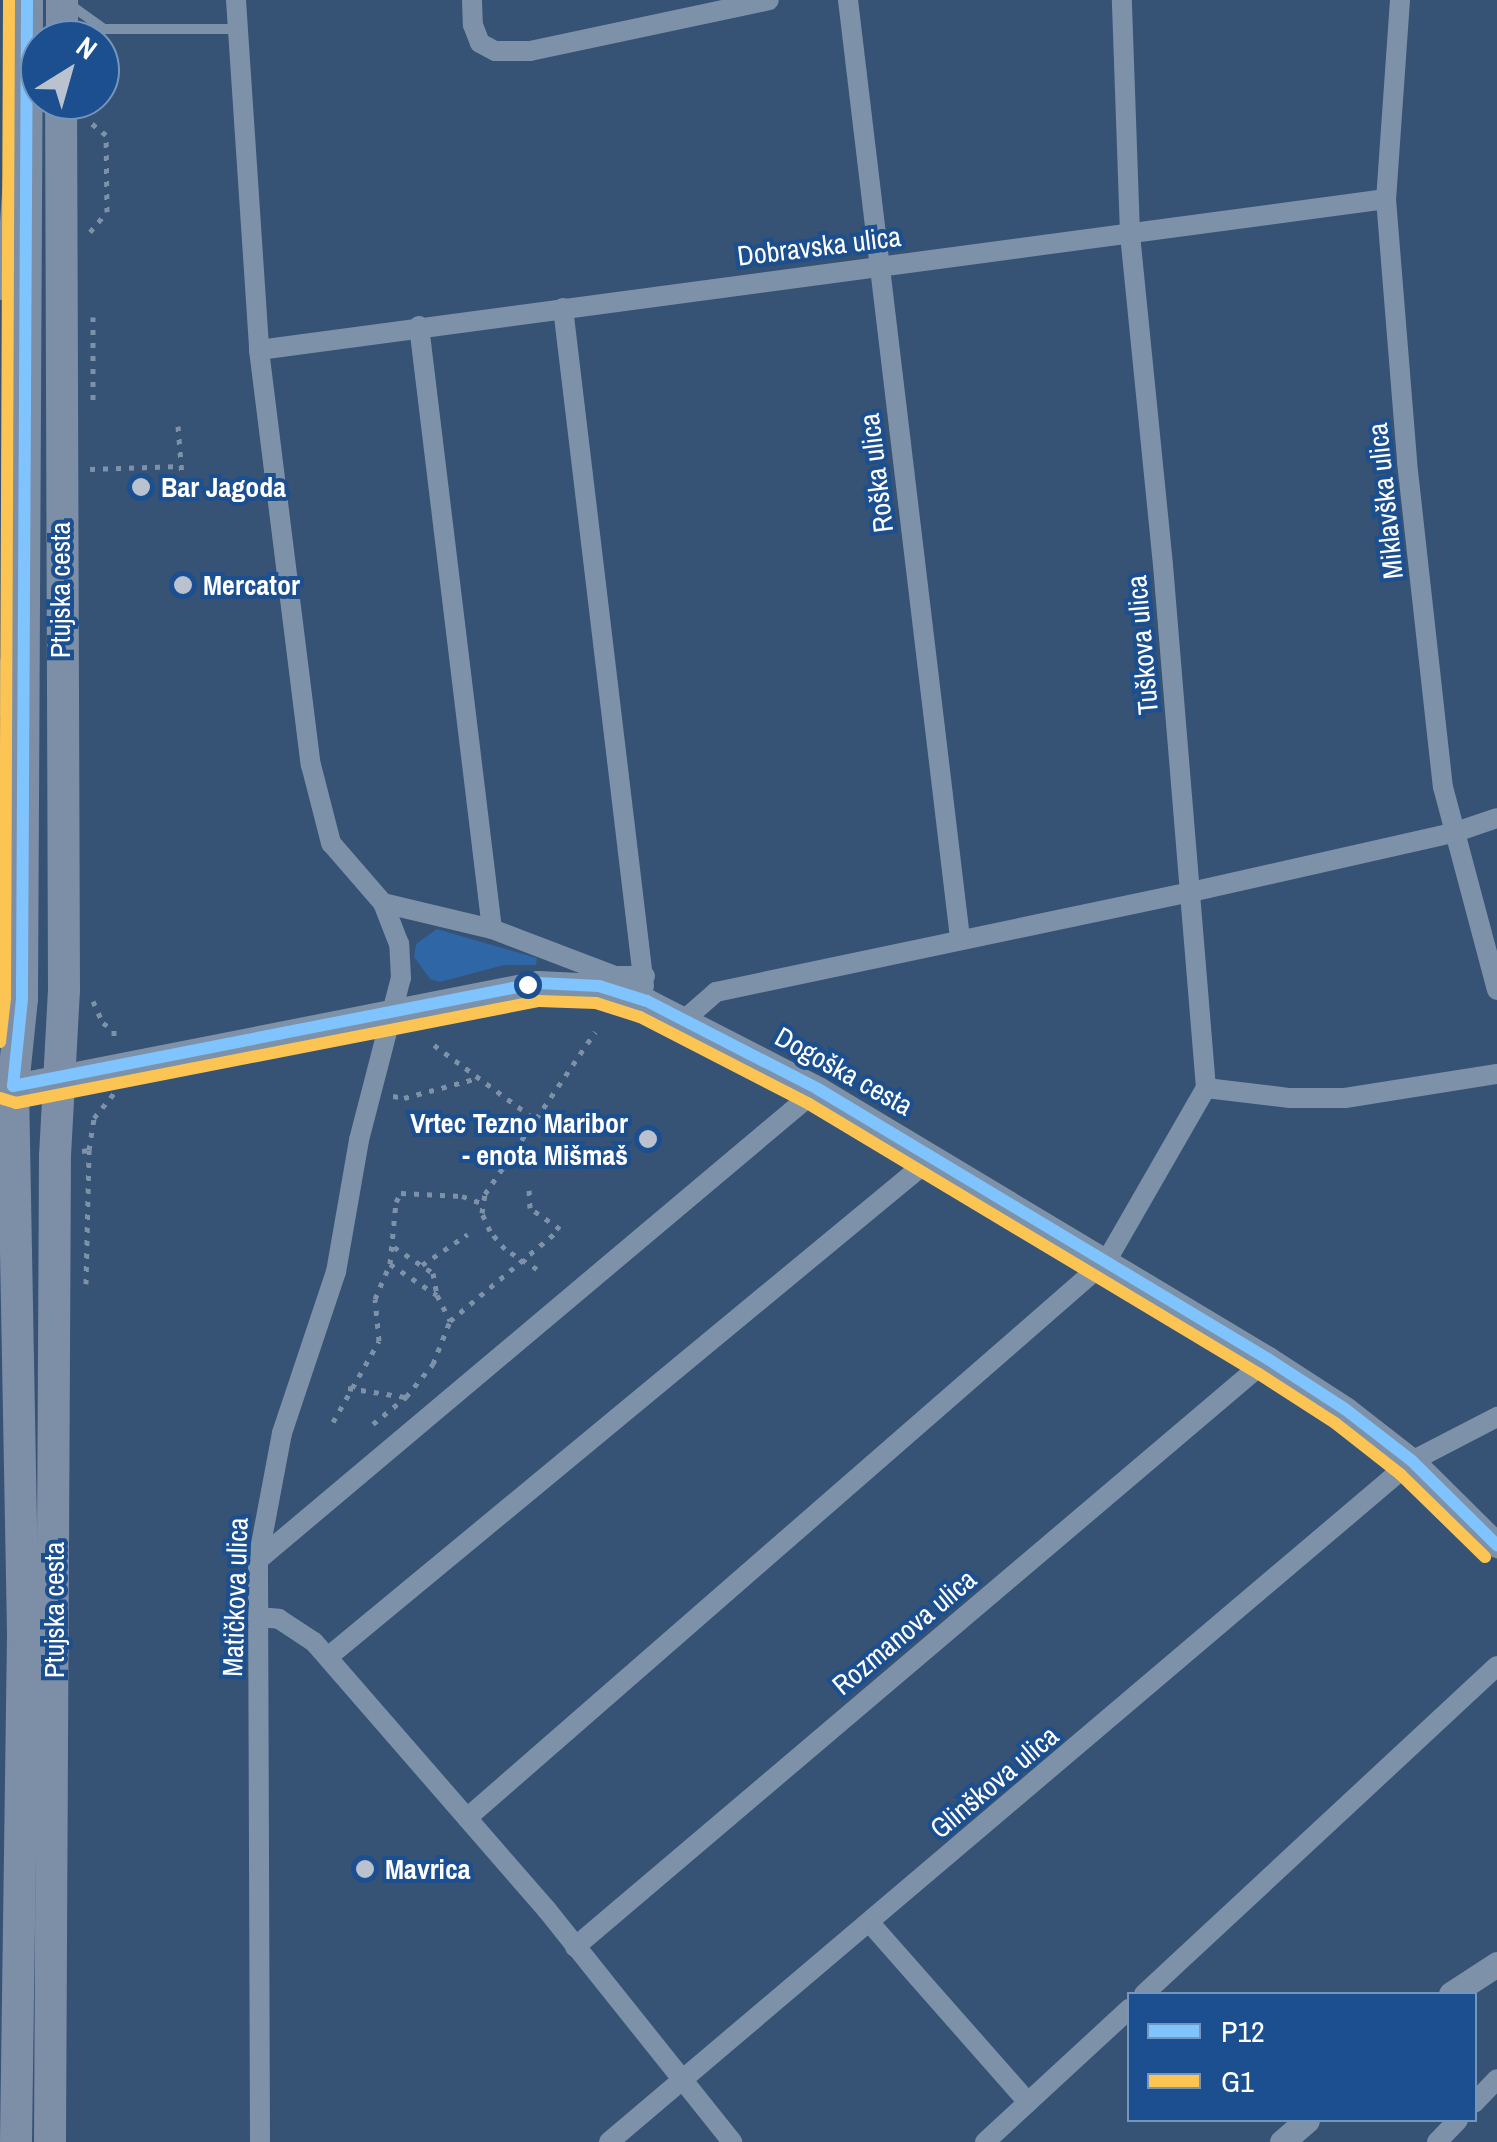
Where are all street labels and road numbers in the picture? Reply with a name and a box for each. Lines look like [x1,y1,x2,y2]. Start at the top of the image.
street label: Dobravska ulica [735,219,903,273]
street label: Roška ulica [852,411,900,535]
street label: Miklavška ulica [1360,421,1410,581]
street label: Ptujska cesta [43,522,77,658]
street label: Tuškova ulica [1119,574,1165,716]
street label: Dogoška cesta [769,1019,919,1123]
street label: Matičkova ulica [215,1517,255,1677]
street label: Ptujska cesta [37,1542,71,1678]
street label: Rozmanova ulica [825,1562,983,1702]
street label: Glinškova ulica [923,1719,1065,1845]

